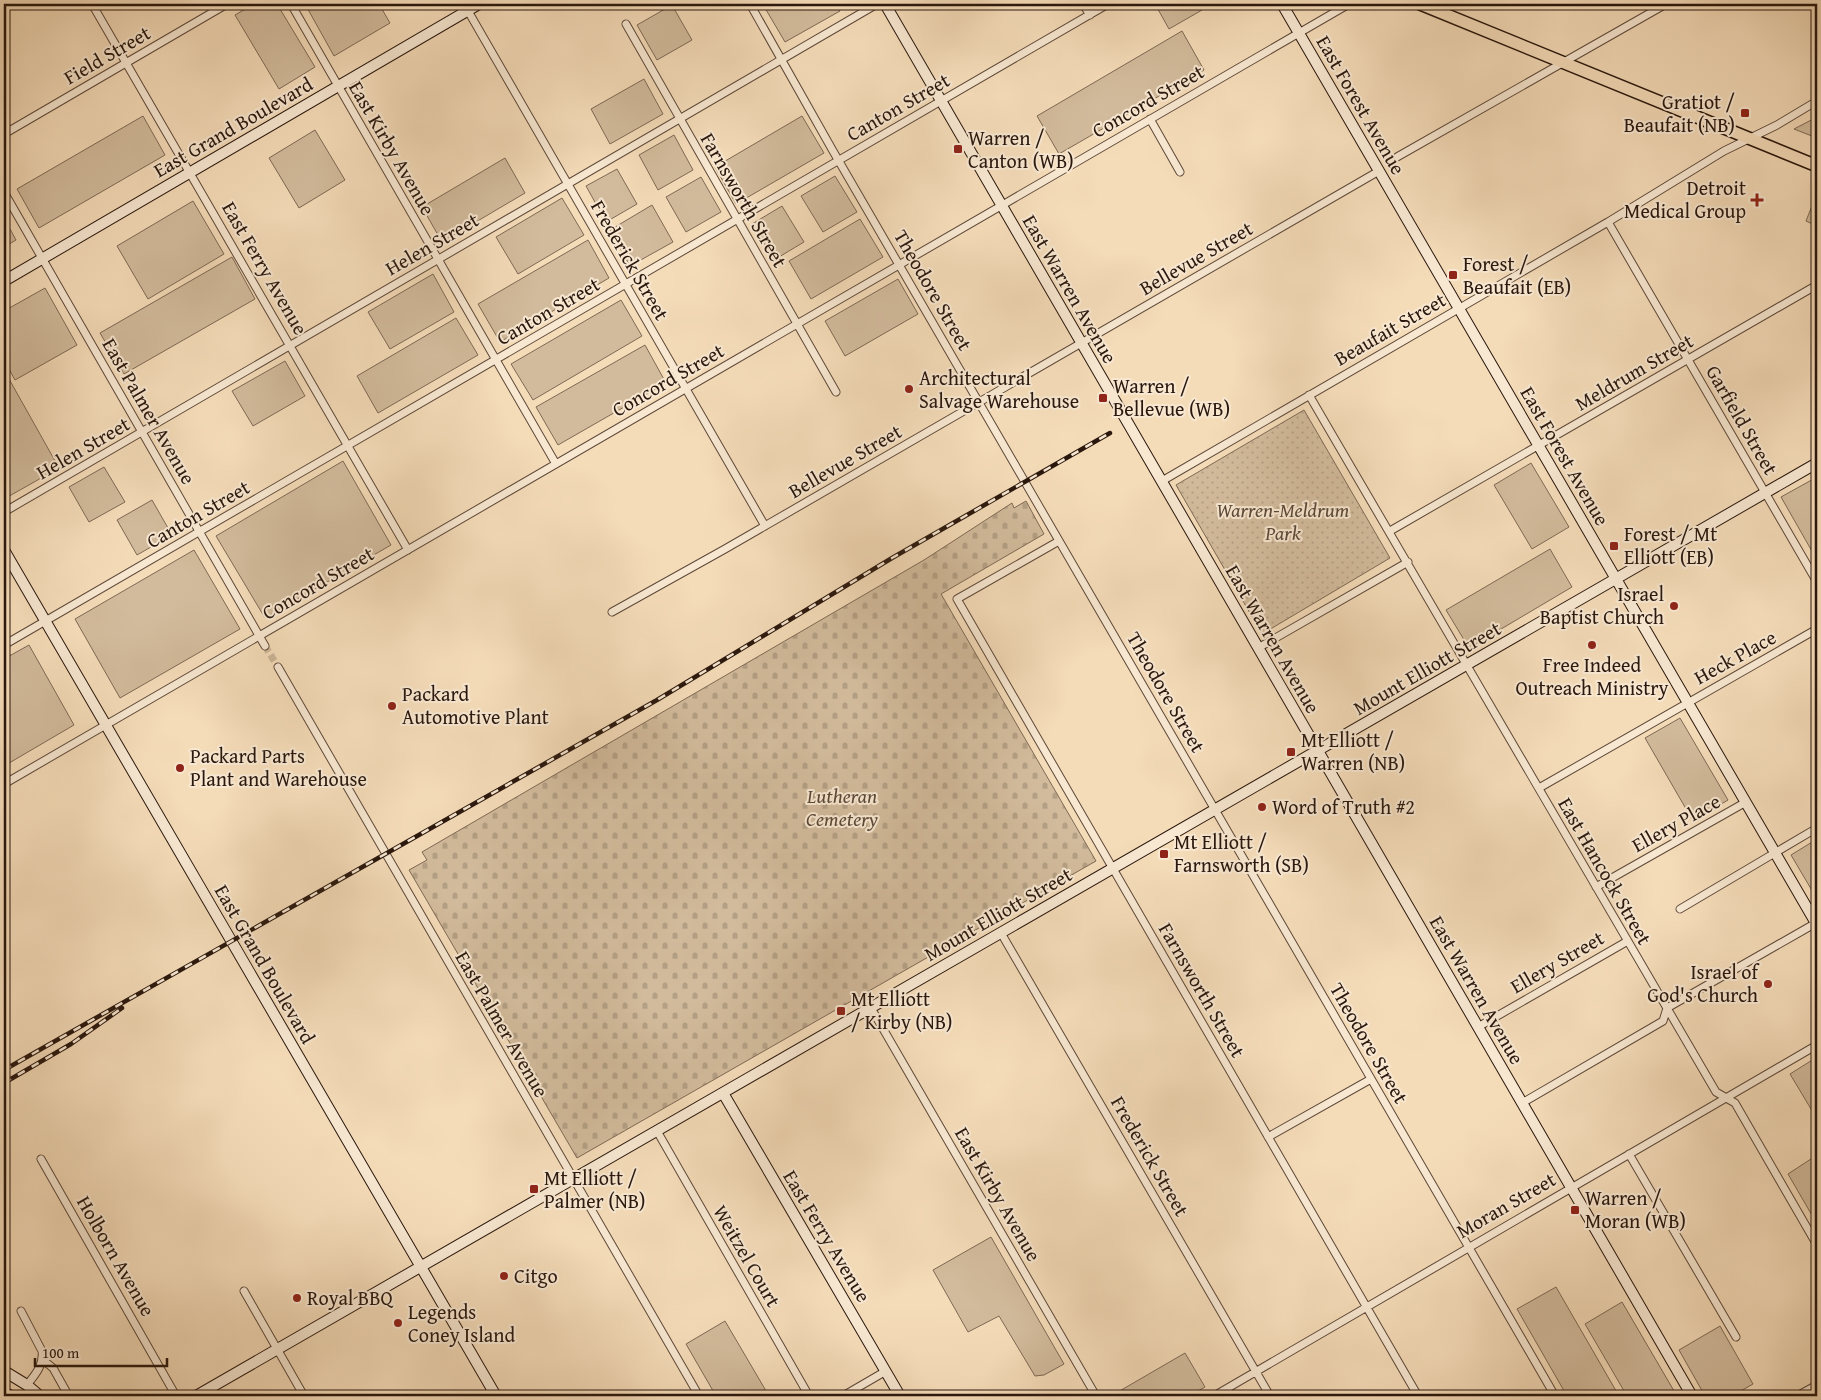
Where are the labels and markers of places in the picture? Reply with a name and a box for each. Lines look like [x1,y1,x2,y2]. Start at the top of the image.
place label: Gratiot / Beaufait (NB) [1624,87,1735,139]
marker: Gratiot / Beaufait (NB) [1739,107,1751,119]
place label: Warren / Canton (WB) [968,123,1074,175]
marker: Warren / Canton (WB) [952,143,964,155]
place label: Detroit Medical Group [1624,173,1746,225]
marker: Detroit Medical Group [1750,193,1764,207]
place label: Forest / Beaufait (EB) [1463,249,1571,301]
marker: Forest / Beaufait (EB) [1447,269,1459,281]
place label: Architectural Salvage Warehouse [919,363,1079,415]
place label: Warren / Bellevue (WB) [1113,371,1230,423]
marker: Architectural Salvage Warehouse [903,383,915,395]
marker: Warren / Bellevue (WB) [1097,392,1109,404]
place label: Forest / Mt Elliott (EB) [1624,519,1717,571]
marker: Forest / Mt Elliott (EB) [1608,540,1620,552]
place label: Israel Baptist Church [1540,579,1664,631]
marker: Israel Baptist Church [1668,600,1680,612]
marker: Free Indeed Outreach Ministry [1586,639,1598,651]
place label: Free Indeed Outreach Ministry [1515,650,1669,702]
place label: Packard Automotive Plant [402,679,549,731]
marker: Packard Automotive Plant [386,700,398,712]
place label: Mt Elliott / Warren (NB) [1301,725,1405,777]
place label: Packard Parts Plant and Warehouse [190,741,367,793]
marker: Mt Elliott / Warren (NB) [1285,746,1297,758]
marker: Packard Parts Plant and Warehouse [174,762,186,774]
place label: Word of Truth #2 [1272,792,1415,821]
marker: Word of Truth #2 [1256,801,1268,813]
place label: Mt Elliott / Farnsworth (SB) [1174,827,1309,879]
marker: Mt Elliott / Farnsworth (SB) [1158,848,1170,860]
place label: Israel of God's Church [1647,957,1761,1009]
marker: Israel of God's Church [1762,978,1774,990]
place label: Mt Elliott / Kirby (NB) [851,984,953,1036]
marker: Mt Elliott / Kirby (NB) [835,1005,847,1017]
place label: Mt Elliott / Palmer (NB) [544,1163,645,1215]
marker: Mt Elliott / Palmer (NB) [528,1183,540,1195]
place label: Warren / Moran (WB) [1585,1183,1686,1235]
marker: Warren / Moran (WB) [1569,1204,1581,1216]
place label: Citgo [514,1261,558,1290]
marker: Citgo [498,1270,510,1282]
place label: Royal BBQ [307,1283,394,1312]
marker: Royal BBQ [291,1292,303,1304]
place label: Legends Coney Island [408,1297,515,1349]
marker: Legends Coney Island [392,1317,404,1329]

